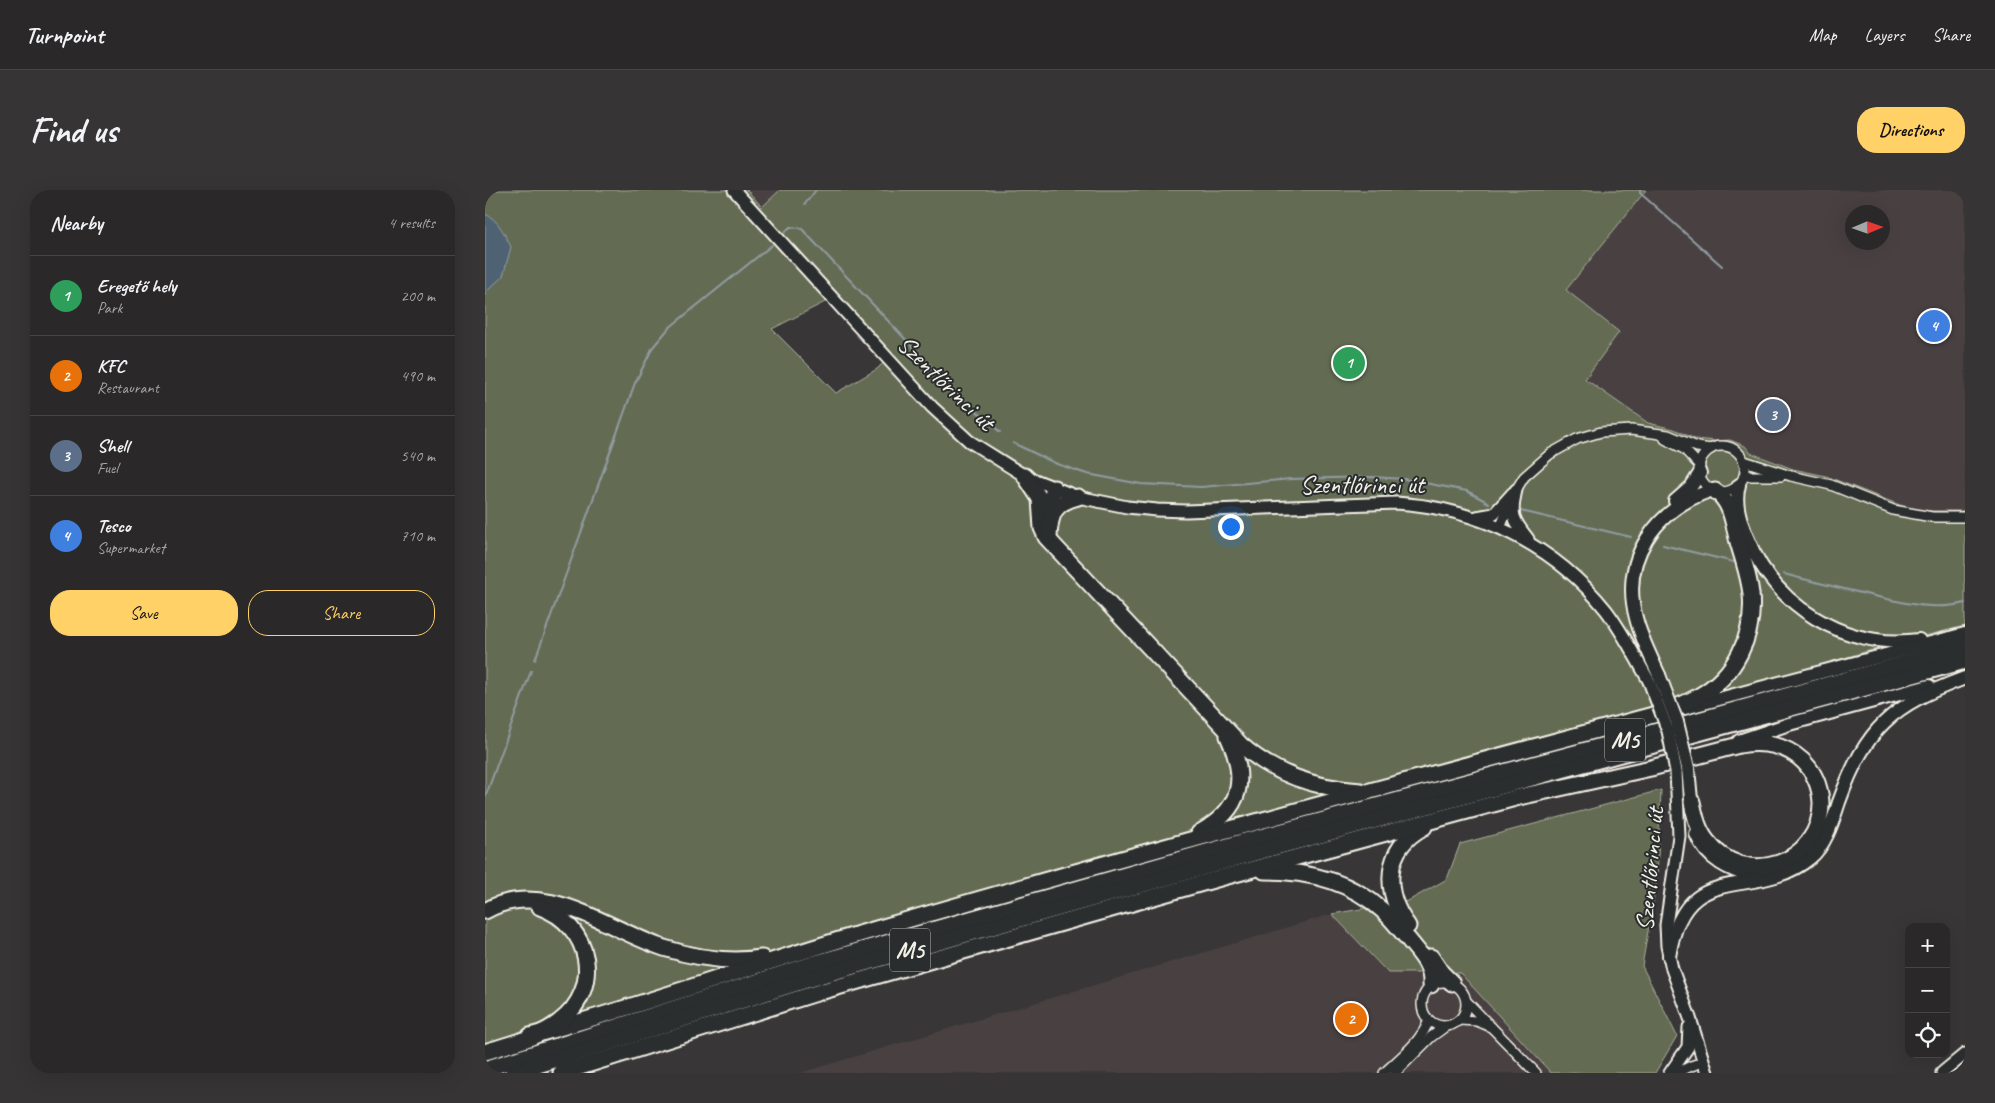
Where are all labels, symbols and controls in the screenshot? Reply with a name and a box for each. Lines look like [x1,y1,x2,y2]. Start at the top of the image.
text: Turnpoint [25,20,104,50]
text: Map [1809,24,1837,46]
text: Layers [1865,24,1904,46]
text: Share [1932,24,1970,46]
button: Directions [1857,107,1965,153]
text: Find us [30,108,117,153]
north arrow [1845,205,1890,250]
text: Nearby [50,210,103,236]
text: 4 results [388,213,435,233]
text: Eregető hely [97,274,176,298]
text: 1 [62,286,70,306]
text: 200 m [401,286,435,306]
text: Park [97,298,122,318]
pin: 4 [1918,307,1950,345]
street label: Szentlőrinci út [890,328,1004,439]
pin: 1 [1333,344,1365,382]
text: KFC [97,354,125,378]
text: 2 [62,366,70,386]
text: 490 m [401,366,435,386]
text: Restaurant [97,378,159,398]
pin: 3 [1757,396,1789,434]
text: Shell [97,434,129,458]
text: 3 [62,446,70,466]
text: 540 m [401,446,435,466]
text: Fuel [97,458,118,478]
street label: Szentlőrinci út [1300,469,1427,501]
text: Tesco [97,514,131,538]
your location [1218,514,1244,540]
text: 4 [62,526,70,546]
text: 710 m [401,526,435,546]
text: Supermarket [97,538,165,558]
button: Save [50,590,238,636]
button: Share [248,590,435,636]
road number: M5 [1605,718,1645,762]
street label: Szentlőrinci út [1629,803,1672,932]
map controls [1905,923,1950,1058]
button: + [1905,923,1950,968]
road number: M5 [890,928,930,972]
button: − [1905,968,1950,1013]
pin: 2 [1335,1000,1367,1038]
button: locate [1905,1013,1950,1058]

